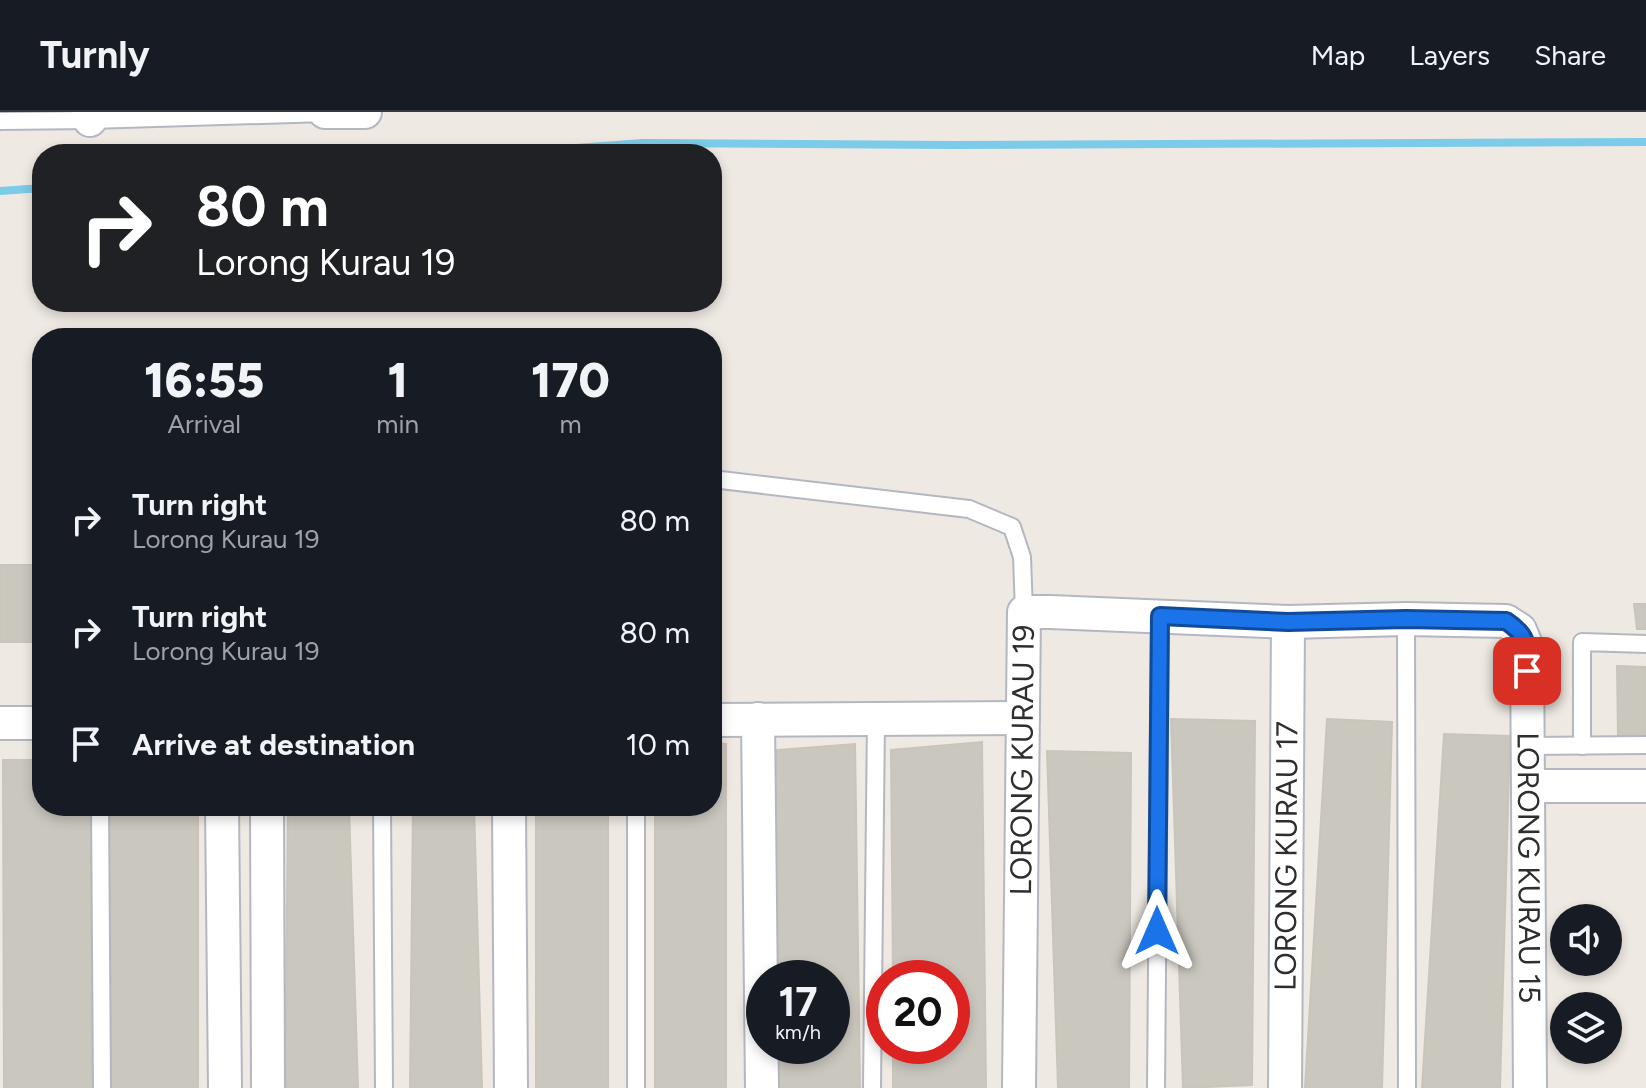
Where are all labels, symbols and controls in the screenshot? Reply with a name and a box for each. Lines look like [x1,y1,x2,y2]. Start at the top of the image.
text: Turnly [40,32,150,78]
text: Map [1311,38,1365,72]
text: Layers [1409,38,1490,72]
text: Share [1534,38,1606,72]
text: 80 m [196,173,329,240]
icon: right [64,176,168,280]
text: Lorong Kurau 19 [196,241,456,284]
text: 16:55 [144,351,264,409]
text: 1 [387,351,408,409]
text: 170 [531,351,610,409]
text: Arrival [167,408,241,440]
text: min [376,408,419,440]
text: m [559,408,582,440]
text: Turn right [132,486,267,523]
icon: right [64,498,108,542]
text: 80 m [619,502,690,539]
text: Lorong Kurau 19 [132,523,319,555]
text: Turn right [132,598,267,635]
icon: right [64,610,108,654]
text: 80 m [619,614,690,651]
street label: LORONG KURAU 19 [1002,625,1042,895]
text: Lorong Kurau 19 [132,635,319,667]
pin [1493,637,1561,705]
icon: arrive [1505,649,1549,693]
street label: LORONG KURAU 17 [1267,721,1305,991]
icon: arrive [64,722,108,766]
text: Arrive at destination [132,726,415,763]
text: 10 m [625,726,690,763]
street label: LORONG KURAU 15 [1510,732,1548,1003]
position arrow [1115,889,1199,973]
map controls [1550,904,1622,1064]
button: sound [1550,904,1622,976]
speed limit sign: 20 [866,960,970,1064]
text: 17 [778,978,818,1026]
button: layers [1550,992,1622,1064]
text: km/h [775,1020,821,1044]

